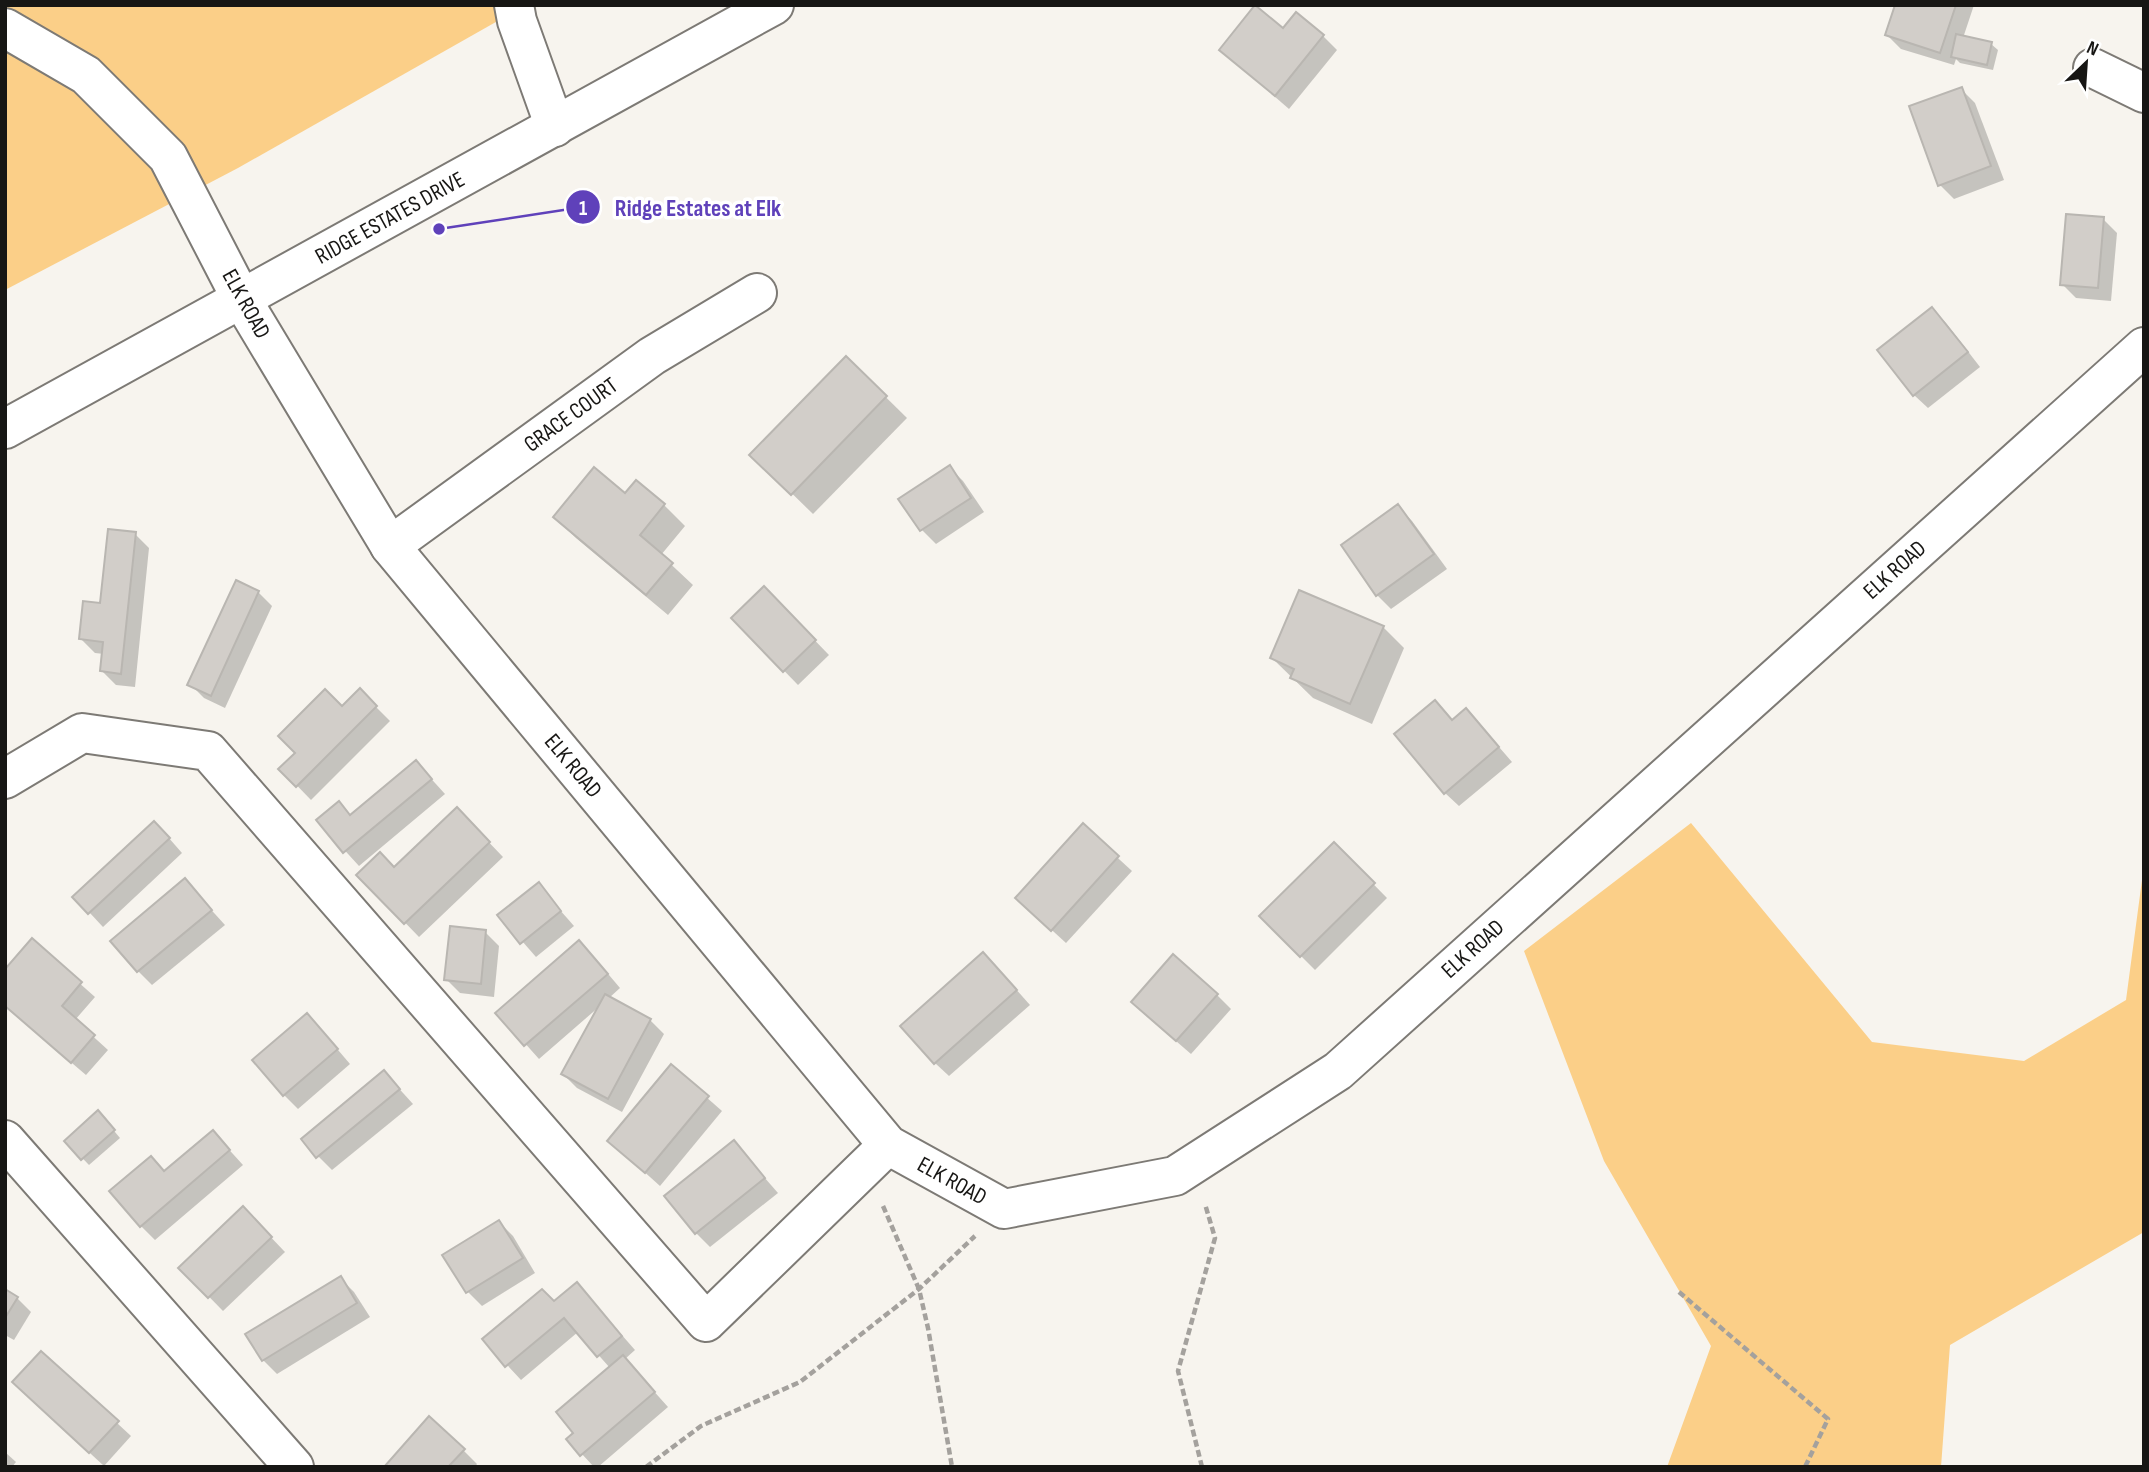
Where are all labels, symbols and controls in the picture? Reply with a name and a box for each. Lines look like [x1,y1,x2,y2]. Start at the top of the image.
north arrow [2051,28,2121,98]
text: N [2083,36,2102,62]
street label: RIDGE ESTATES DRIVE [310,165,470,271]
callout: Ridge Estates at Elk [566,185,795,230]
text: Ridge Estates at Elk [615,194,781,223]
text: 1 [579,196,587,221]
street label: ELK ROAD [216,264,276,344]
street label: GRACE COURT [519,372,623,458]
street label: ELK ROAD [1858,535,1932,605]
street label: ELK ROAD [538,728,608,804]
street label: ELK ROAD [1436,914,1510,984]
street label: ELK ROAD [912,1151,992,1211]

